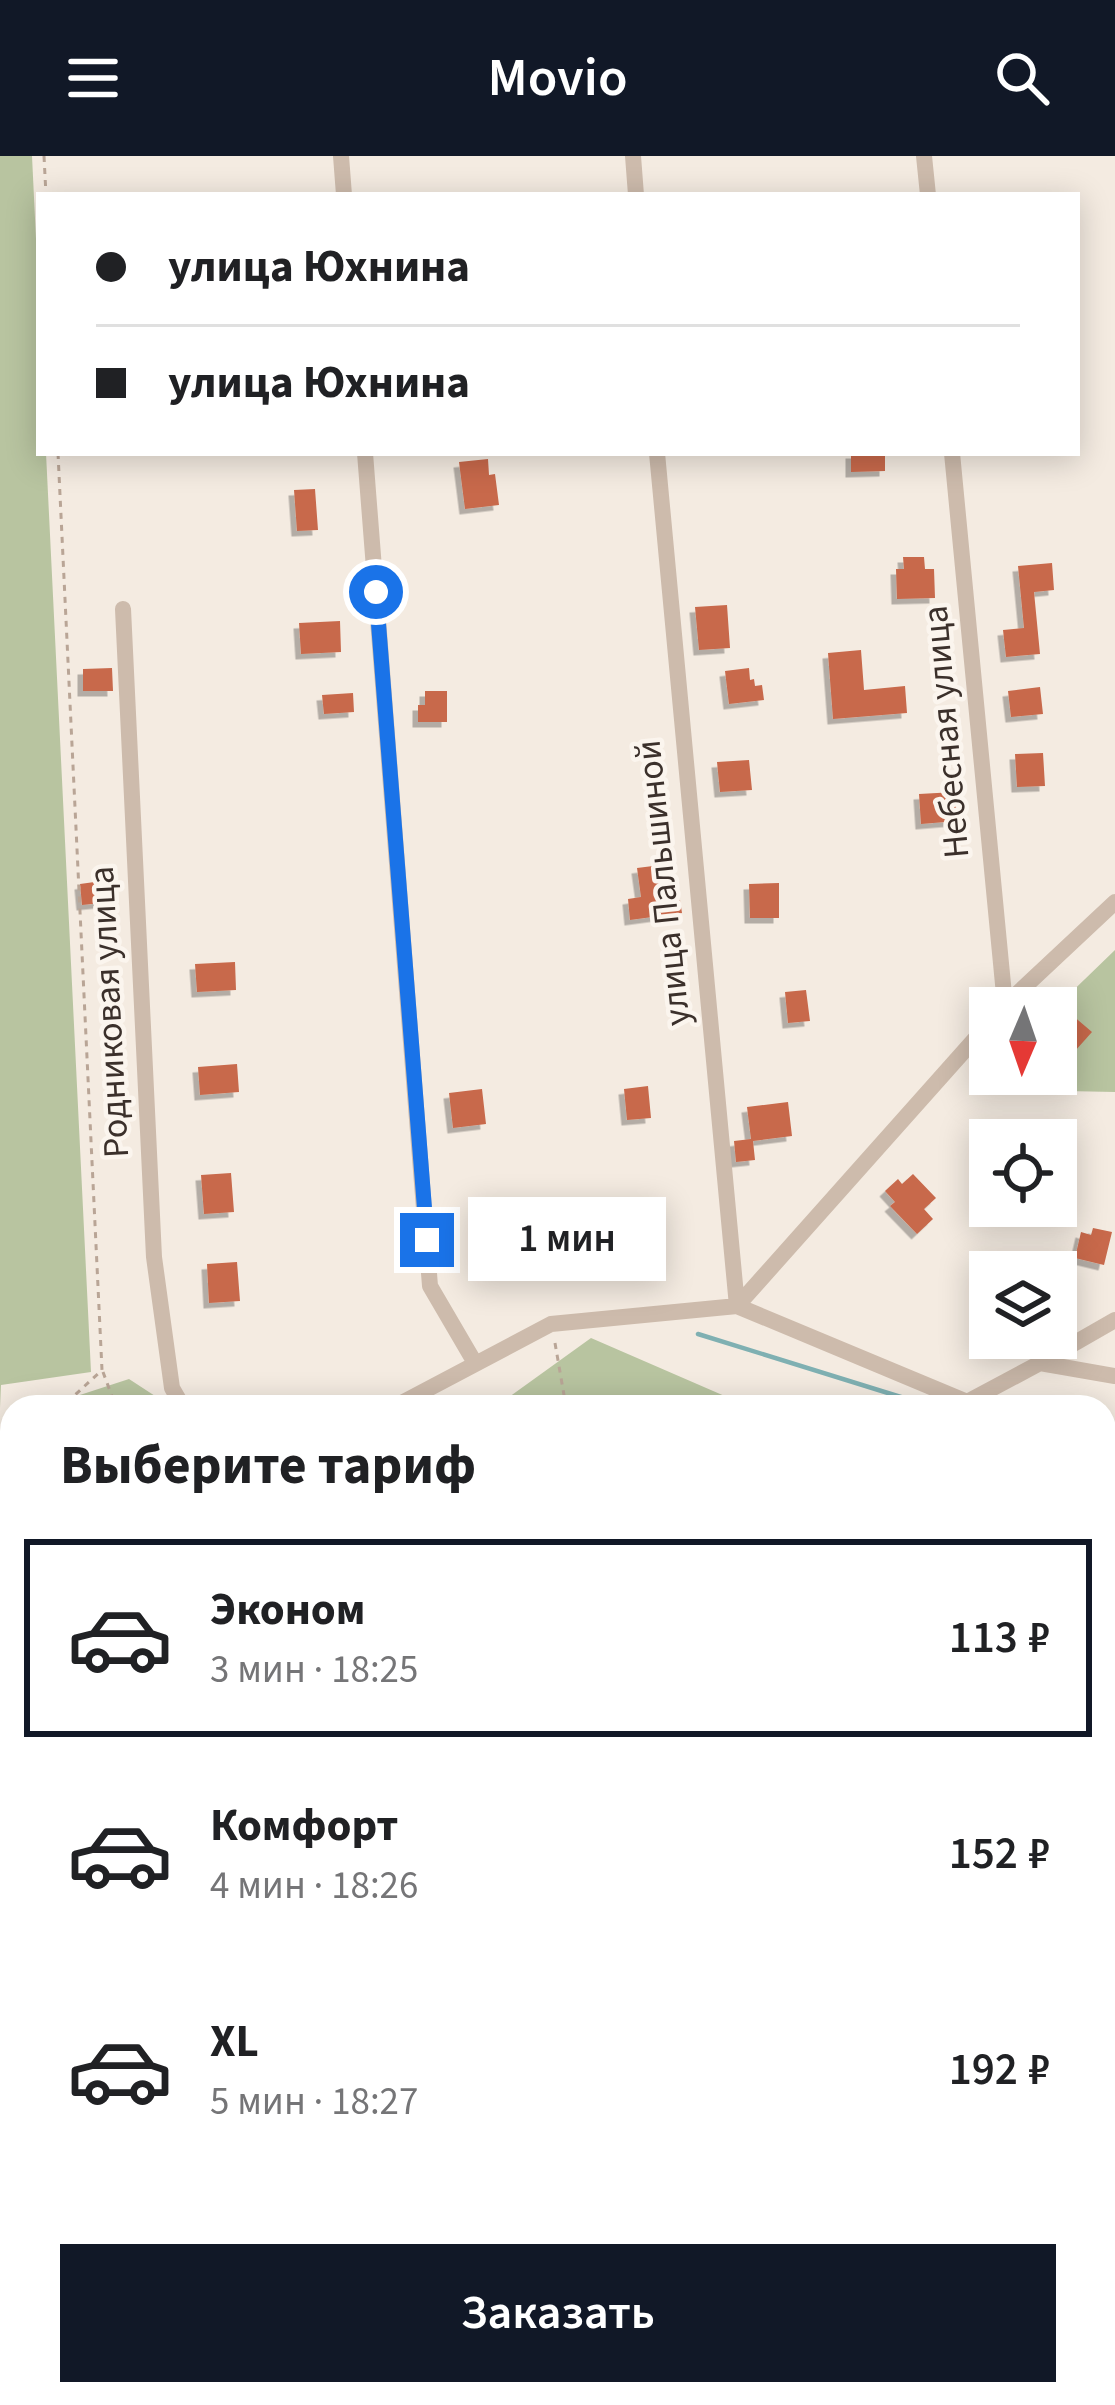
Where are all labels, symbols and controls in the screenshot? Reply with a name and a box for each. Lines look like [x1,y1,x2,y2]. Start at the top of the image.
text: Movio [487,40,628,117]
icon: menu [60,45,126,111]
icon: search [989,45,1055,111]
text: улица Юхнина [168,235,470,299]
text: улица Юхнина [168,351,470,415]
route start [349,565,403,619]
street label: Небесная улица [910,603,982,861]
street label: улица Пальшиной [623,738,703,1028]
street label: Родниковая улица [76,865,142,1159]
north arrow [969,987,1077,1095]
map controls [969,987,1077,1359]
button: locate [969,1119,1077,1227]
callout: 1 мин [469,1198,667,1282]
text: 1 мин [518,1211,616,1267]
route end [400,1213,454,1267]
button: layers [969,1251,1077,1359]
text: Выберите тариф [60,1428,476,1505]
text: Эконом [210,1578,366,1642]
icon: car [66,1584,174,1692]
text: 113 ₽ [949,1606,1050,1670]
text: 3 мин · 18:25 [210,1642,418,1698]
text: Комфорт [210,1794,398,1858]
icon: car [66,1800,174,1908]
text: 152 ₽ [949,1822,1050,1886]
text: 4 мин · 18:26 [210,1858,418,1914]
text: XL [210,2010,259,2074]
icon: car [66,2016,174,2124]
text: 192 ₽ [949,2038,1050,2102]
text: 5 мин · 18:27 [210,2074,418,2130]
button: Заказать [60,2244,1056,2382]

